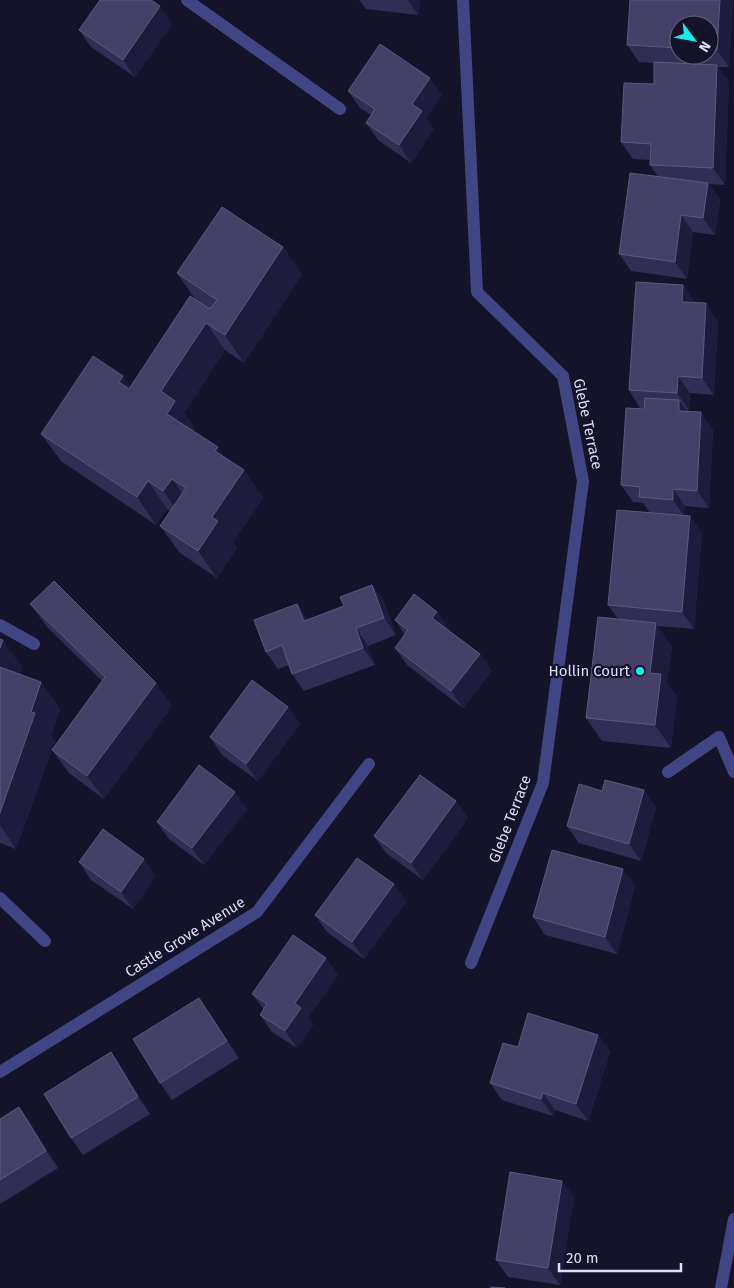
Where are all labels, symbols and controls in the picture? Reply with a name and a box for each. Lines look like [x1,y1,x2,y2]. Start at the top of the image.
north arrow [669,15,719,65]
text: N [695,38,714,55]
street label: Glebe Terrace [570,377,606,471]
place label: Hollin Court [548,662,631,680]
marker: Hollin Court [634,665,646,677]
street label: Glebe Terrace [485,773,535,865]
street label: Castle Grove Avenue [122,893,248,981]
scale bar [559,1240,682,1272]
text: 20 m [566,1249,599,1267]

